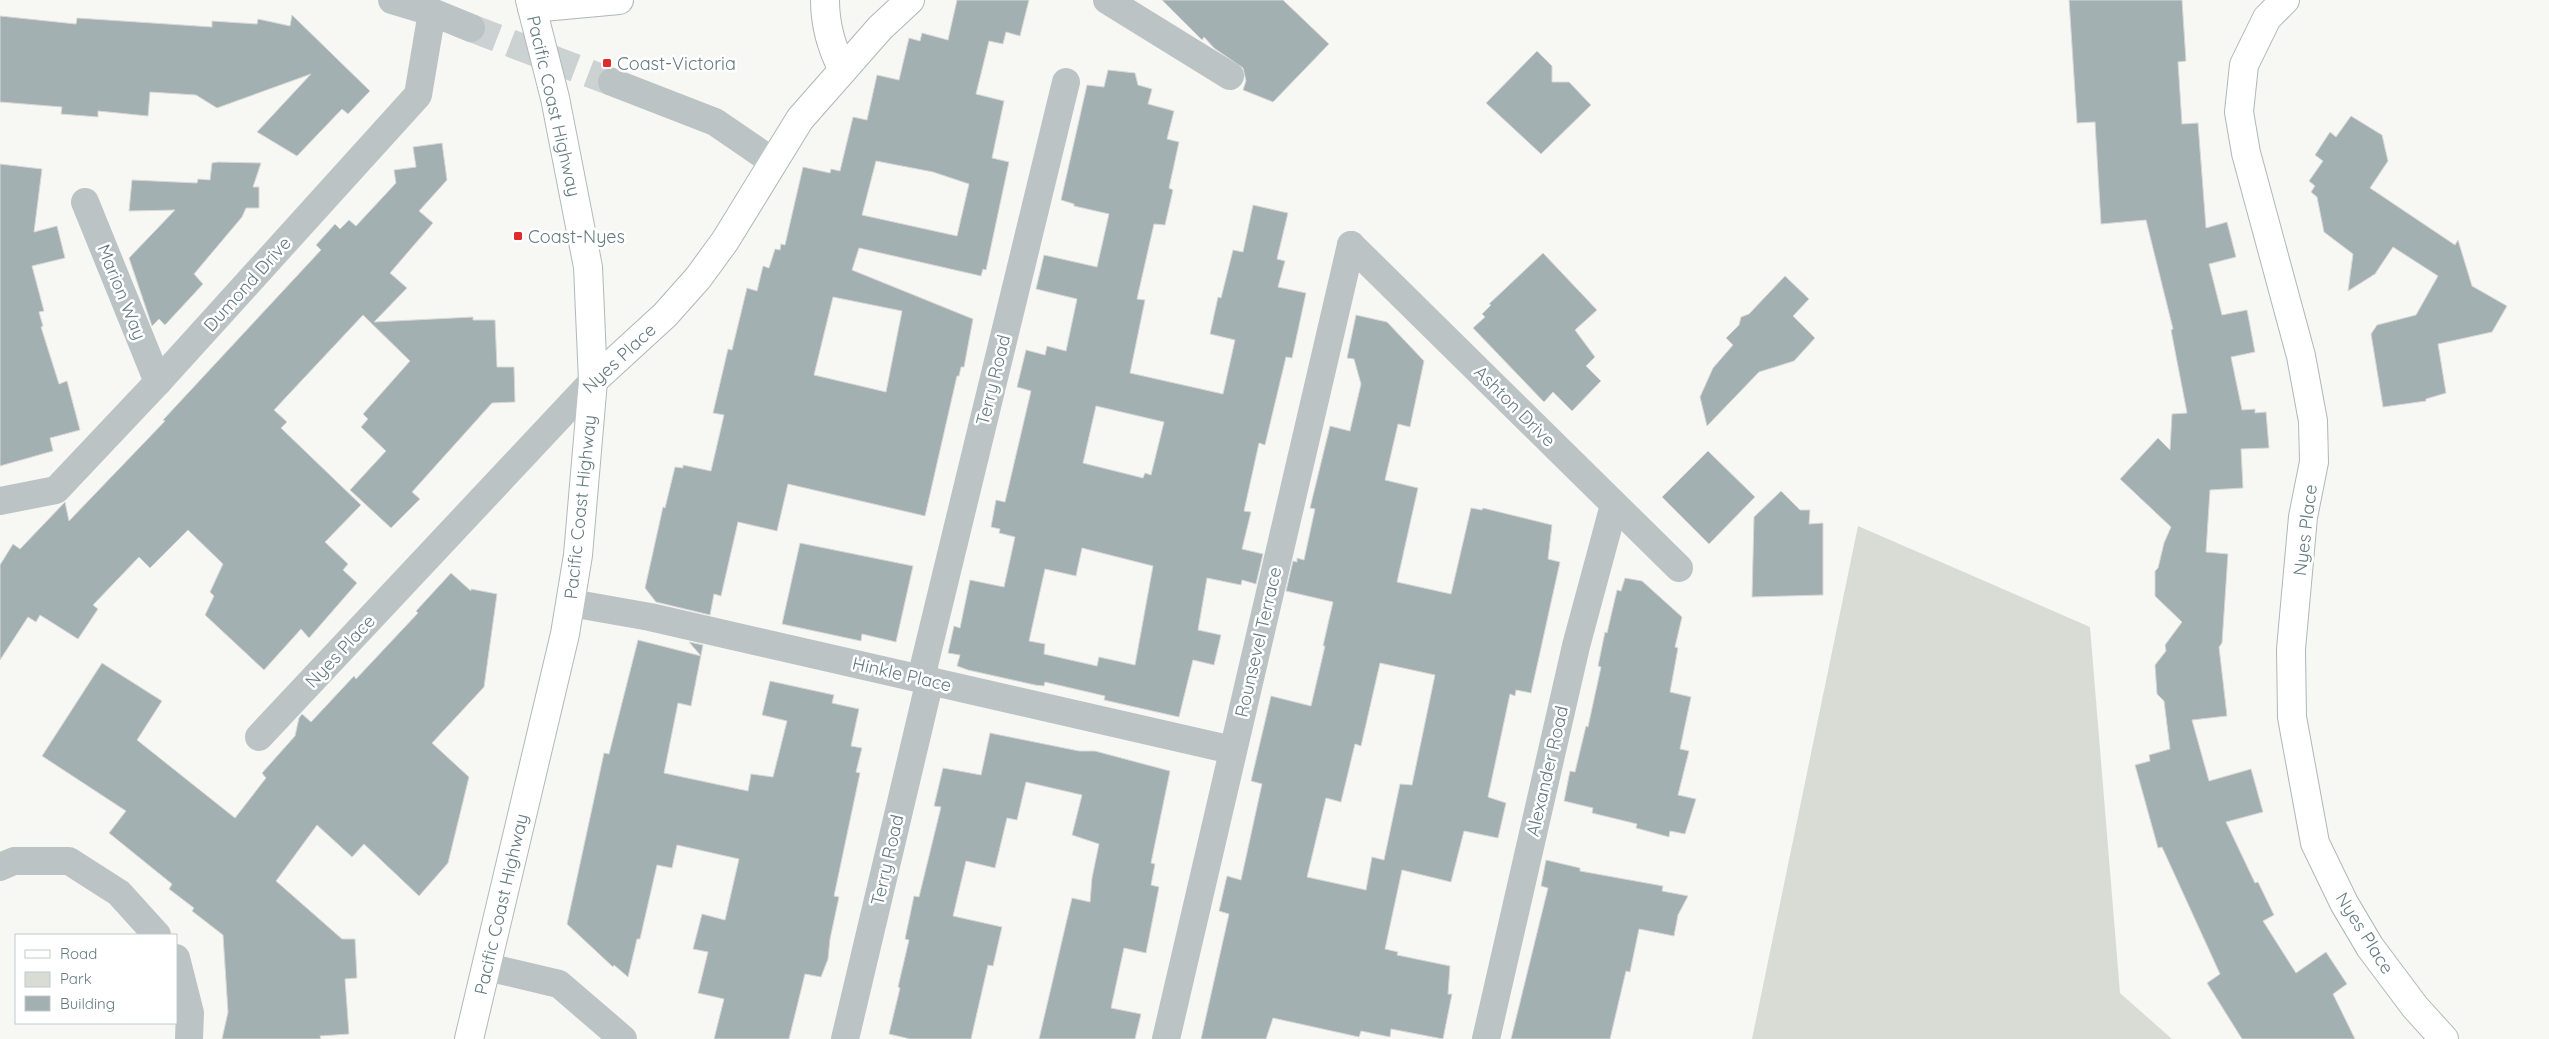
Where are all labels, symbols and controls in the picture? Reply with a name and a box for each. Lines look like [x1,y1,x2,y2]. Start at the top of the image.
street label: Pacific Coast Highway [522,13,586,199]
place label: Coast-Victoria [617,52,736,75]
marker: Coast-Victoria [601,57,613,69]
place label: Coast-Nyes [528,225,625,248]
marker: Coast-Nyes [512,230,524,242]
street label: Dumond Drive [198,232,296,336]
street label: Marion Way [92,241,152,343]
street label: Nyes Place [577,318,661,398]
street label: Terry Road [971,332,1015,428]
street label: Ashton Drive [1469,360,1561,452]
street label: Pacific Coast Highway [559,414,601,600]
street label: Nyes Place [2288,483,2322,577]
street label: Rounsevel Terrace [1230,565,1286,719]
street label: Nyes Place [300,609,380,693]
street label: Hinkle Place [850,651,954,697]
street label: Alexander Road [1521,703,1573,839]
street label: Pacific Coast Highway [469,811,533,997]
street label: Terry Road [865,812,909,908]
street label: Nyes Place [2331,888,2399,978]
legend [15,934,178,1024]
text: Road [60,944,97,963]
text: Park [60,969,92,988]
text: Building [60,994,115,1013]

